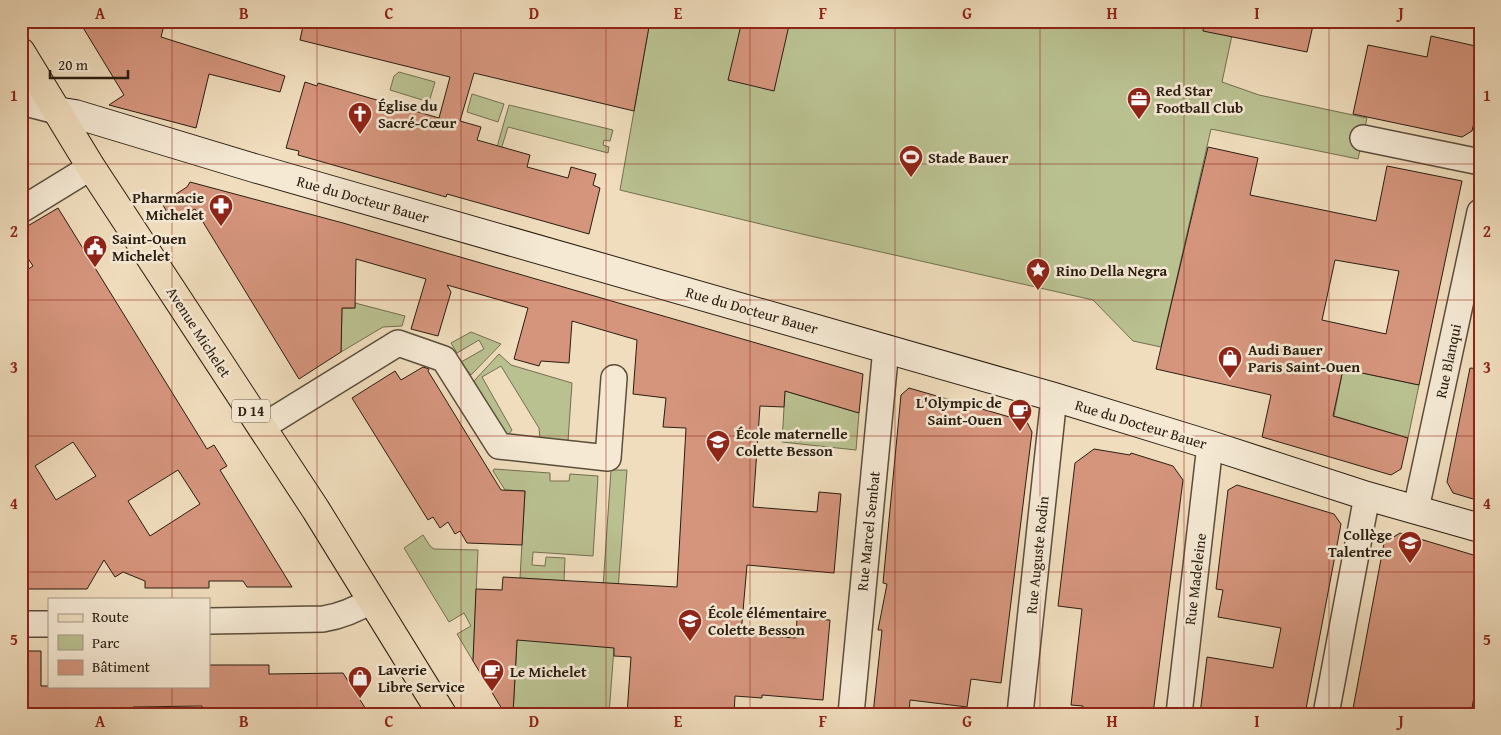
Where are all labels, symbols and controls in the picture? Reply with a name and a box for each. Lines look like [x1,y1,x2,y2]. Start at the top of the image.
text: A [95,1,106,25]
text: B [239,1,249,25]
text: C [384,1,394,25]
text: D [529,1,539,25]
text: E [674,1,683,25]
text: F [819,1,827,25]
text: G [962,1,972,25]
text: H [1106,1,1118,25]
text: I [1254,1,1260,25]
text: J [1395,1,1404,25]
scale bar [50,48,128,80]
text: 20 m [58,54,89,75]
place label: Red Star Football Club [1156,80,1243,118]
text: 1 [10,83,18,107]
text: 1 [1483,83,1491,107]
office icon: Red Star Football Club [1126,86,1152,120]
place label: Église du Sacré-Cœur [378,95,456,133]
church icon: Église du Sacré-Cœur [347,101,373,135]
sports icon: Stade Bauer [898,144,924,178]
place label: Stade Bauer [928,147,1008,168]
street label: Rue du Docteur Bauer [294,170,432,228]
place label: Pharmacie Michelet [132,187,204,225]
pharmacy icon: Pharmacie Michelet [208,193,234,227]
text: 2 [10,219,18,243]
text: 2 [1483,219,1491,243]
place label: Saint-Ouen Michelet [112,228,187,266]
public building icon: Saint-Ouen Michelet [82,234,108,268]
place icon: Rino Della Negra [1025,257,1051,291]
place label: Rino Della Negra [1056,260,1168,281]
street label: Rue du Docteur Bauer [683,281,821,339]
street label: Avenue Michelet [162,283,237,382]
street label: Rue Blanqui [1430,322,1466,400]
place label: Audi Bauer Paris Saint-Ouen [1248,339,1360,377]
shop icon: Audi Bauer Paris Saint-Ouen [1217,345,1243,379]
text: 3 [10,355,18,379]
text: 3 [1483,355,1491,379]
place label: L'Olympic de Saint-Ouen [916,392,1002,430]
street label: Rue du Docteur Bauer [1073,394,1209,454]
cafe icon: L'Olympic de Saint-Ouen [1007,398,1033,432]
road number: D 14 [232,400,270,422]
place label: École maternelle Colette Besson [736,423,848,461]
school or university icon: École maternelle Colette Besson [705,429,731,463]
street label: Rue Marcel Sembat [851,469,885,592]
text: 4 [10,491,18,515]
text: 4 [1483,491,1491,515]
street label: Rue Auguste Rodin [1020,494,1054,615]
place label: Collège Talentree [1328,524,1392,562]
school or university icon: Collège Talentree [1397,530,1423,564]
street label: Rue Madeleine [1179,532,1211,626]
legend [48,598,210,688]
place label: École élémentaire Colette Besson [708,602,827,640]
text: Route [92,606,129,627]
school or university icon: École élémentaire Colette Besson [677,608,703,642]
text: 5 [10,627,18,651]
text: 5 [1483,627,1491,651]
text: Parc [92,632,120,653]
text: Bâtiment [92,656,151,677]
cafe icon: Le Michelet [479,658,505,692]
place label: Laverie Libre Service [378,659,465,697]
place label: Le Michelet [510,661,587,682]
shop icon: Laverie Libre Service [347,665,373,699]
text: A [95,709,106,733]
text: B [239,709,249,733]
text: C [384,709,394,733]
text: D [529,709,539,733]
text: E [674,709,683,733]
text: F [819,709,827,733]
text: G [962,709,972,733]
text: H [1106,709,1118,733]
text: I [1254,709,1260,733]
text: J [1395,709,1404,733]

